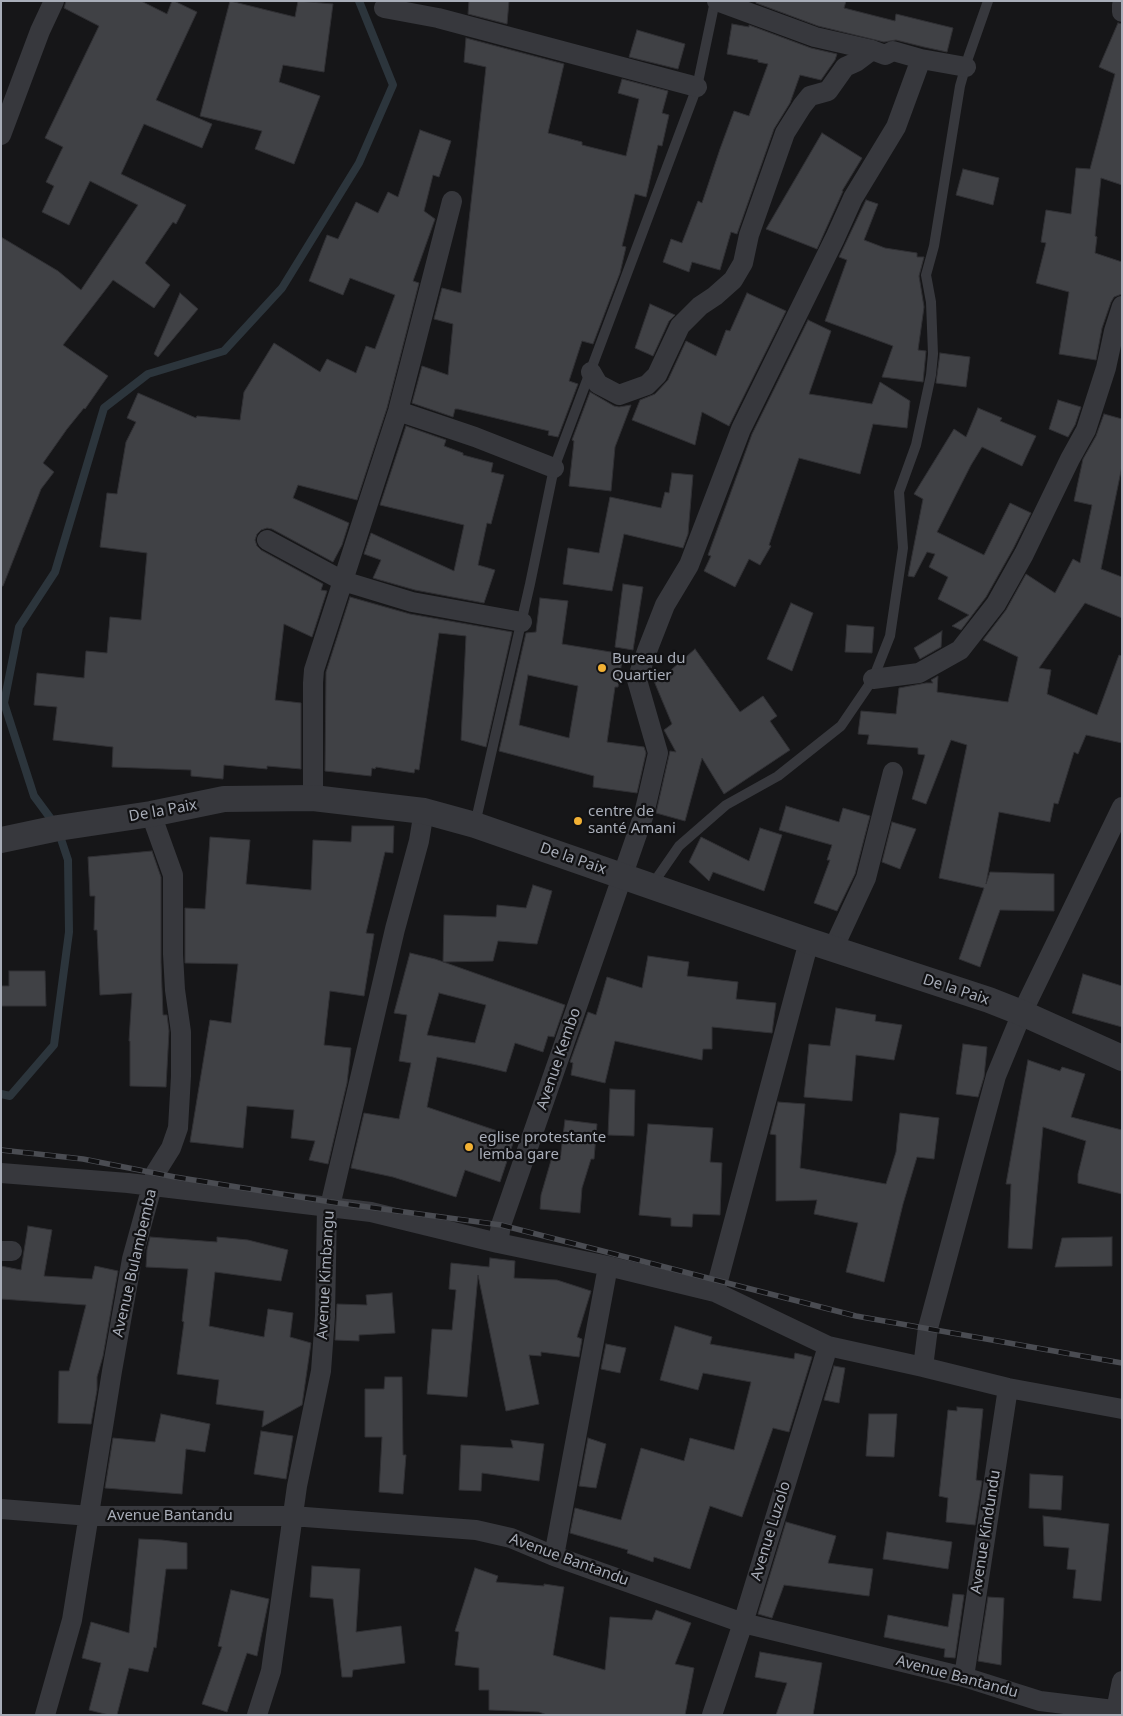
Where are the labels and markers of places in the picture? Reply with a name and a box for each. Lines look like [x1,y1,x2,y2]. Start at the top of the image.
place label: Bureau du Quartier [612,650,685,685]
marker: Bureau du Quartier [596,662,608,674]
place label: centre de santé Amani [588,803,676,838]
marker: centre de santé Amani [572,815,584,827]
place label: eglise protestante lemba gare [479,1129,606,1164]
marker: eglise protestante lemba gare [463,1141,475,1153]

